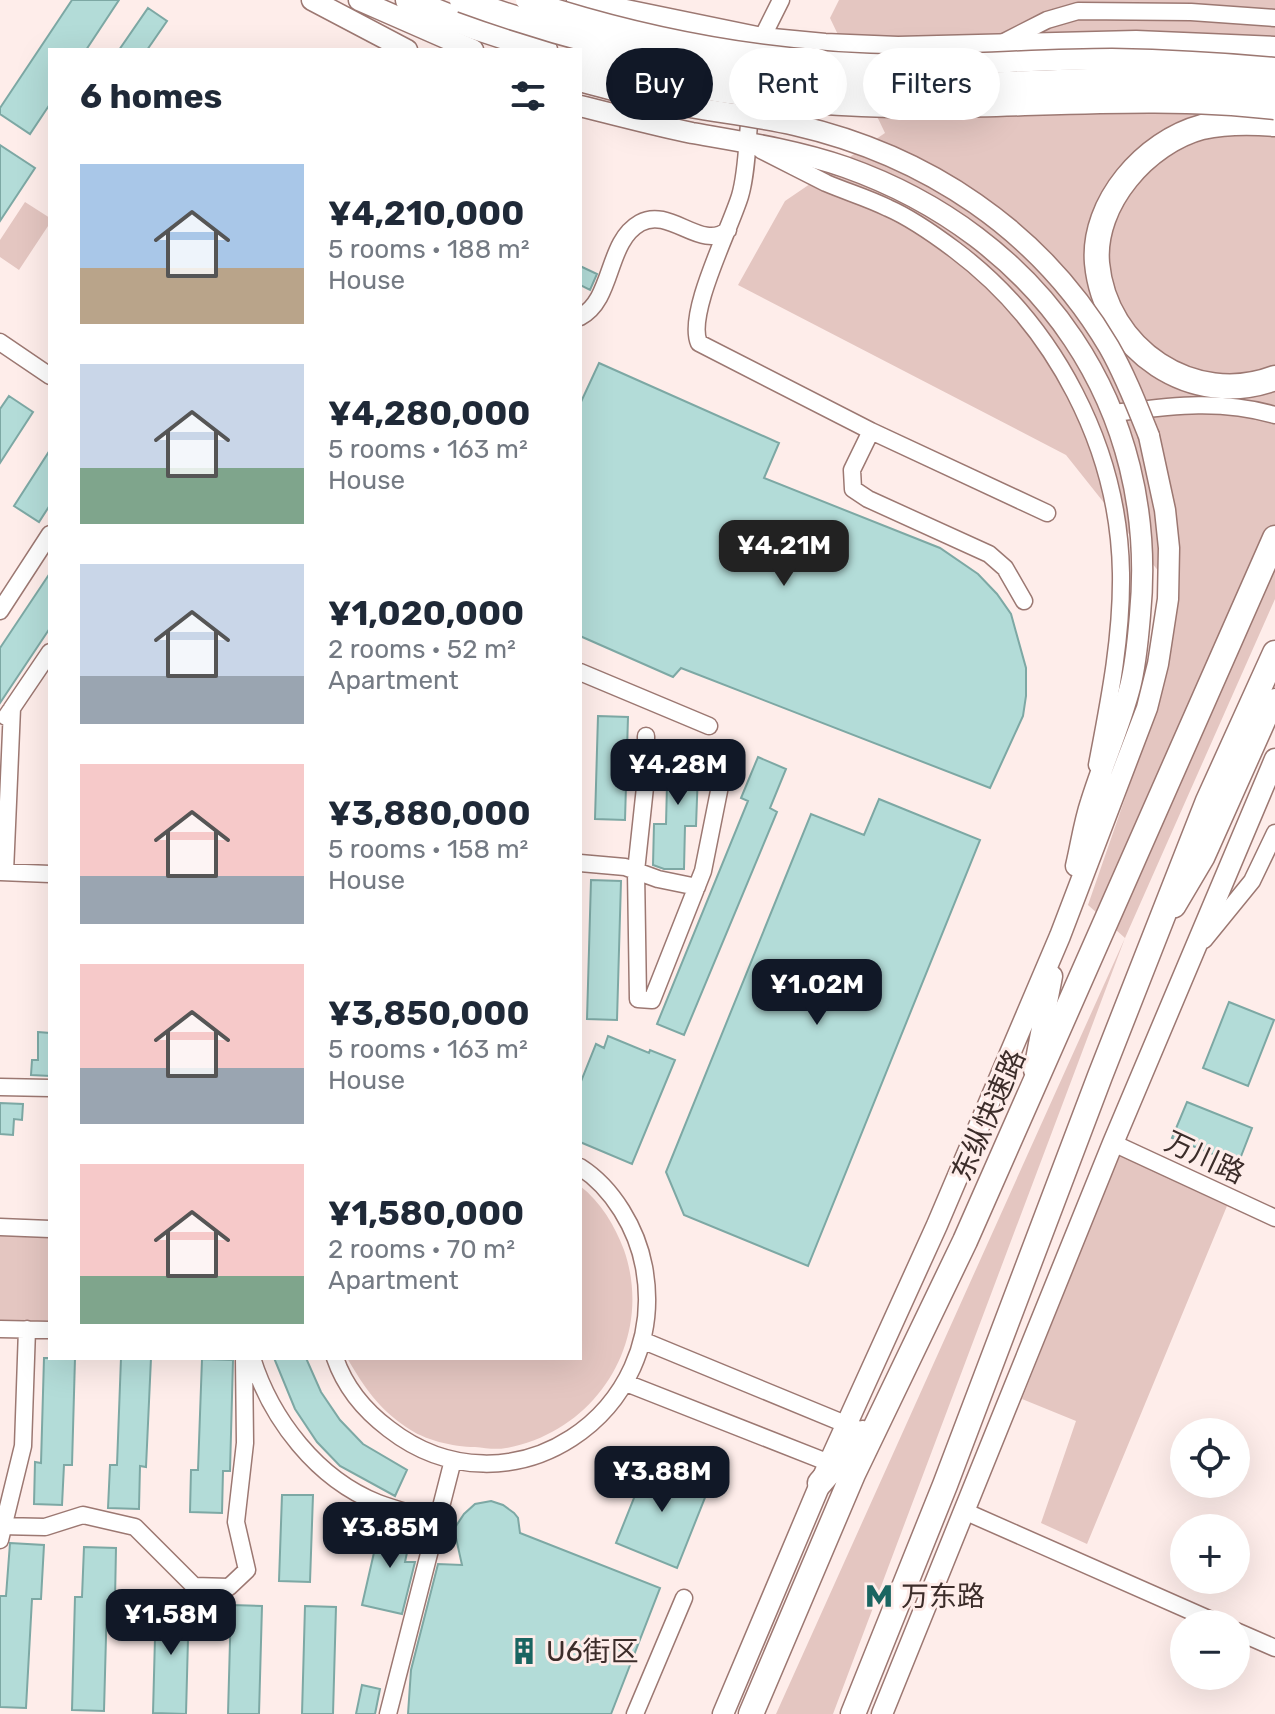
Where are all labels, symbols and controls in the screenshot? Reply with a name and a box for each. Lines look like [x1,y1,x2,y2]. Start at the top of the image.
chip: Buy [606,48,713,120]
chip: Rent [729,48,847,120]
chip: Filters [863,48,1000,120]
icon: filters [506,74,550,118]
text: 6 homes [80,76,222,117]
text: ¥4,210,000 [328,193,524,234]
icon: home [144,196,240,292]
text: 5 rooms · 188 m² [328,234,530,265]
text: House [328,265,405,296]
text: ¥4,280,000 [328,393,530,434]
icon: home [144,396,240,492]
text: 5 rooms · 163 m² [328,434,528,465]
text: House [328,465,405,496]
pin: ¥4.21M [719,520,849,588]
text: ¥4.21M [737,530,831,561]
text: ¥1,020,000 [328,593,524,634]
icon: home [144,596,240,692]
text: 2 rooms · 52 m² [328,634,516,665]
text: Apartment [328,665,459,696]
pin: ¥4.28M [613,739,743,807]
text: ¥4.28M [629,749,727,780]
text: ¥3,880,000 [328,793,531,834]
icon: home [144,796,240,892]
text: 5 rooms · 158 m² [328,834,528,865]
text: House [328,865,405,896]
pin: ¥1.02M [752,959,882,1027]
text: ¥1.02M [770,969,864,1000]
text: ¥3,850,000 [328,993,530,1034]
icon: home [144,996,240,1092]
text: 5 rooms · 163 m² [328,1034,528,1065]
street label: 东纵快速路 [945,1045,1032,1186]
text: House [328,1065,405,1096]
street label: 万川路 [1160,1125,1250,1190]
text: ¥1,580,000 [328,1193,524,1234]
icon: home [144,1196,240,1292]
text: 2 rooms · 70 m² [328,1234,515,1265]
text: Apartment [328,1265,459,1296]
map controls [1170,1418,1250,1690]
button: locate [1170,1418,1250,1498]
pin: ¥3.88M [597,1446,727,1514]
text: ¥3.88M [612,1456,712,1487]
pin: ¥3.85M [325,1502,455,1570]
text: ¥3.85M [341,1512,439,1543]
button: + [1170,1514,1250,1594]
place label: 万东路 [901,1580,985,1613]
metro station icon: 万东路 [864,1581,894,1611]
pin: ¥1.58M [106,1589,236,1657]
text: ¥1.58M [124,1599,218,1630]
button: − [1170,1610,1250,1690]
place label: U6街区 [546,1635,639,1668]
building icon: U6街区 [509,1636,539,1666]

